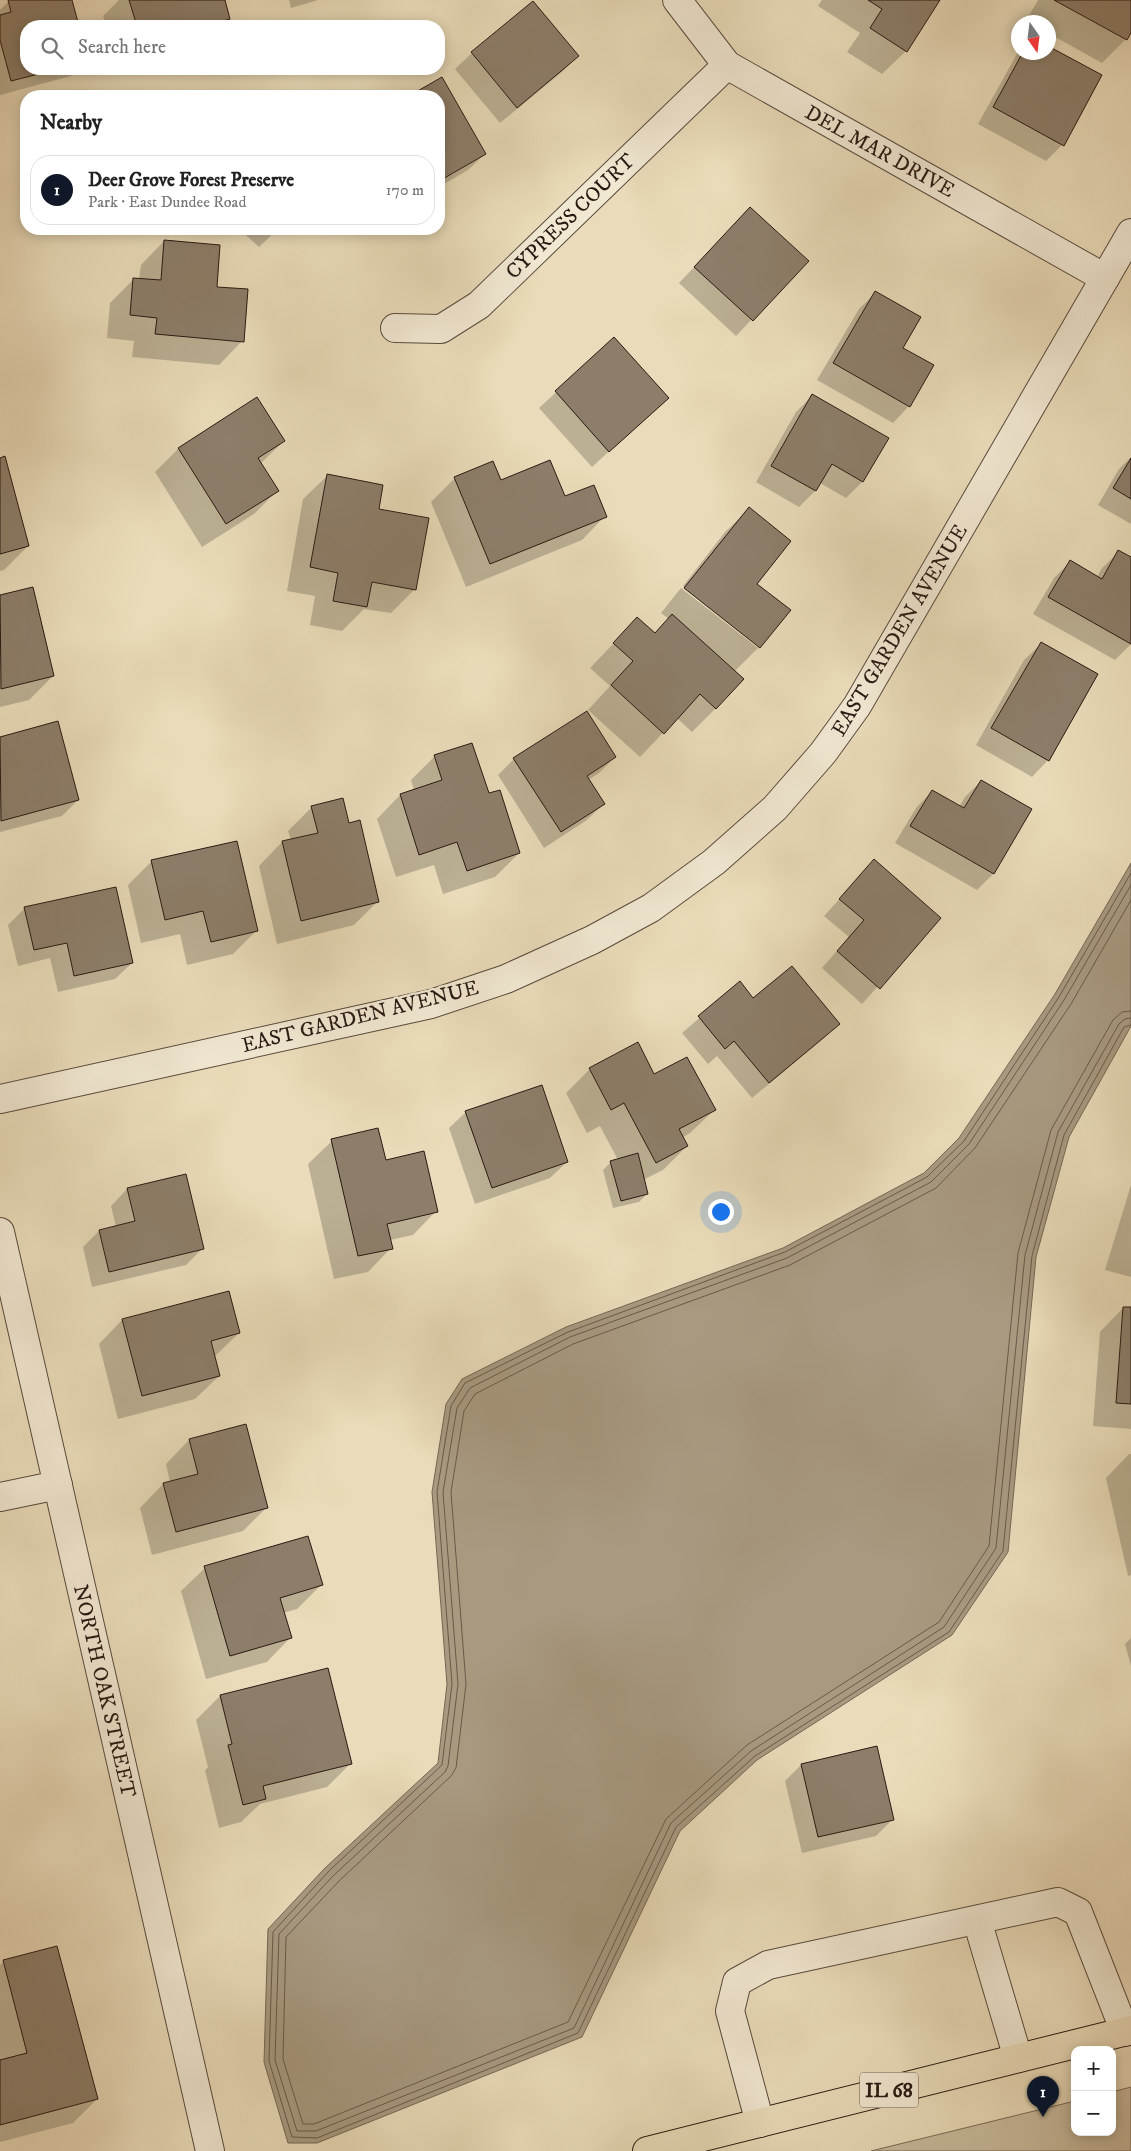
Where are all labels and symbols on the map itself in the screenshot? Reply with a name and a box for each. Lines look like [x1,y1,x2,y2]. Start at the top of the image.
north arrow [1011,15,1056,60]
street label: DEL MAR DRIVE [800,100,959,204]
street label: CYPRESS COURT [501,148,641,285]
street label: EAST GARDEN AVENUE [826,520,974,741]
street label: EAST GARDEN AVENUE [239,975,481,1059]
your location [708,1199,734,1225]
street label: NORTH OAK STREET [67,1582,141,1800]
road number: IL 68 [860,2072,918,2108]
pin: 1 [1027,2076,1059,2117]

